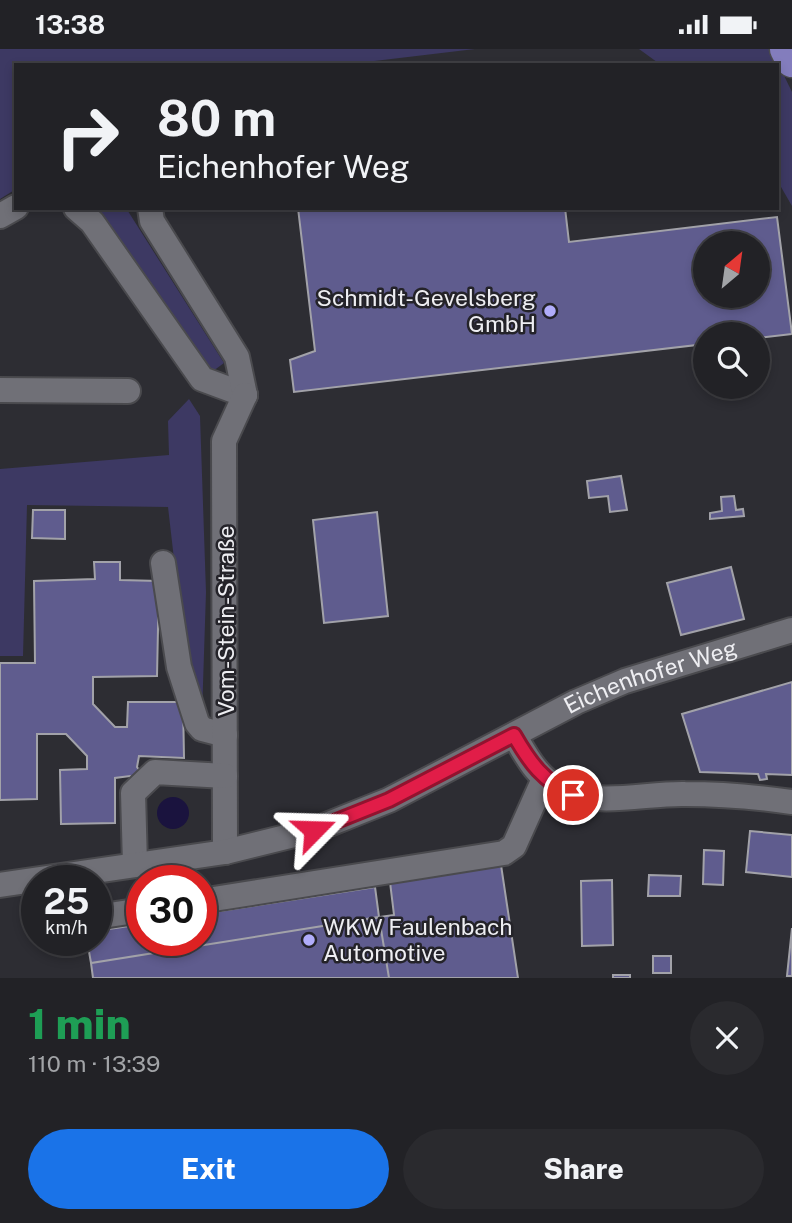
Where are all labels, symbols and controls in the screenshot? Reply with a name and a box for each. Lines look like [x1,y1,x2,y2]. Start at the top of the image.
text: 13:38 [35,9,105,40]
text: 80 m [157,89,276,147]
icon: right [42,91,133,182]
text: Eichenhofer Weg [157,148,410,185]
north arrow [693,231,770,308]
map controls [693,231,770,399]
place label: Schmidt-Gevelsberg GmbH [317,284,536,337]
marker: Schmidt-Gevelsberg GmbH [542,303,558,319]
button: search [693,322,770,399]
street label: Vom-Stein-Straße [212,525,239,717]
street label: Eichenhofer Weg [559,634,740,719]
pin [543,765,603,825]
icon: arrive [554,776,592,814]
position arrow [277,793,351,867]
speed limit sign: 30 [126,865,217,956]
text: 25 [44,881,89,922]
place label: WKW Faulenbach Automotive [323,913,513,966]
text: km/h [45,917,88,938]
marker: WKW Faulenbach Automotive [301,932,317,948]
text: 1 min [28,999,131,1048]
button: close [690,1001,764,1075]
text: 110 m · 13:39 [28,1050,160,1077]
button: Exit [28,1129,389,1209]
button: Share [403,1129,764,1209]

